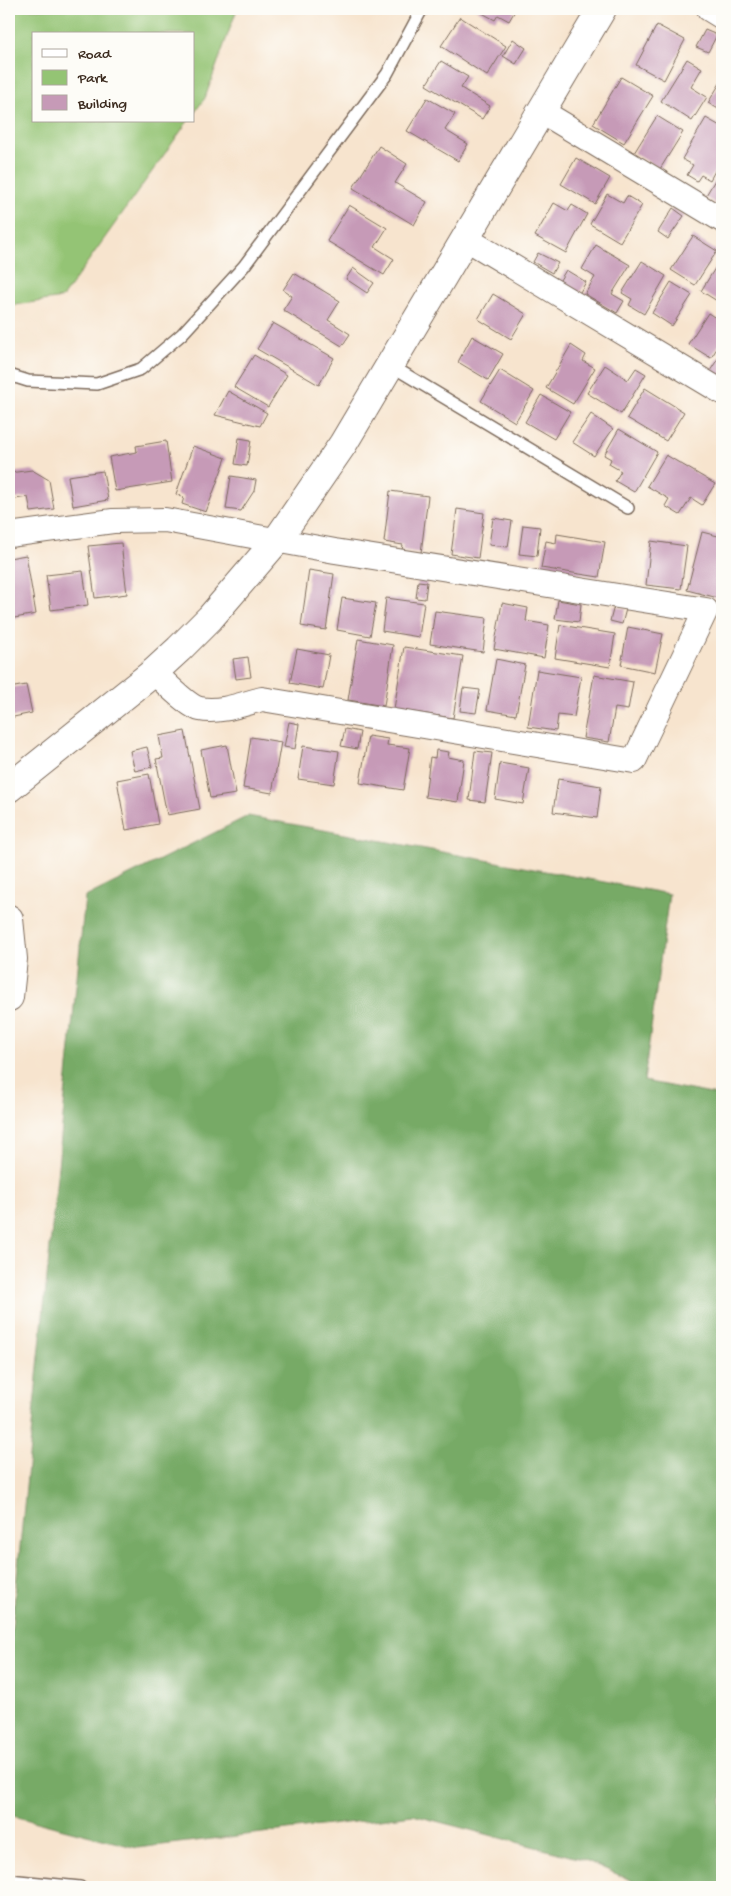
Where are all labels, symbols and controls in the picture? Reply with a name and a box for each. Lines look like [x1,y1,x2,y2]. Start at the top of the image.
legend [32,32,195,122]
text: Road [78,46,112,64]
text: Park [77,70,108,88]
text: Building [77,96,127,114]

